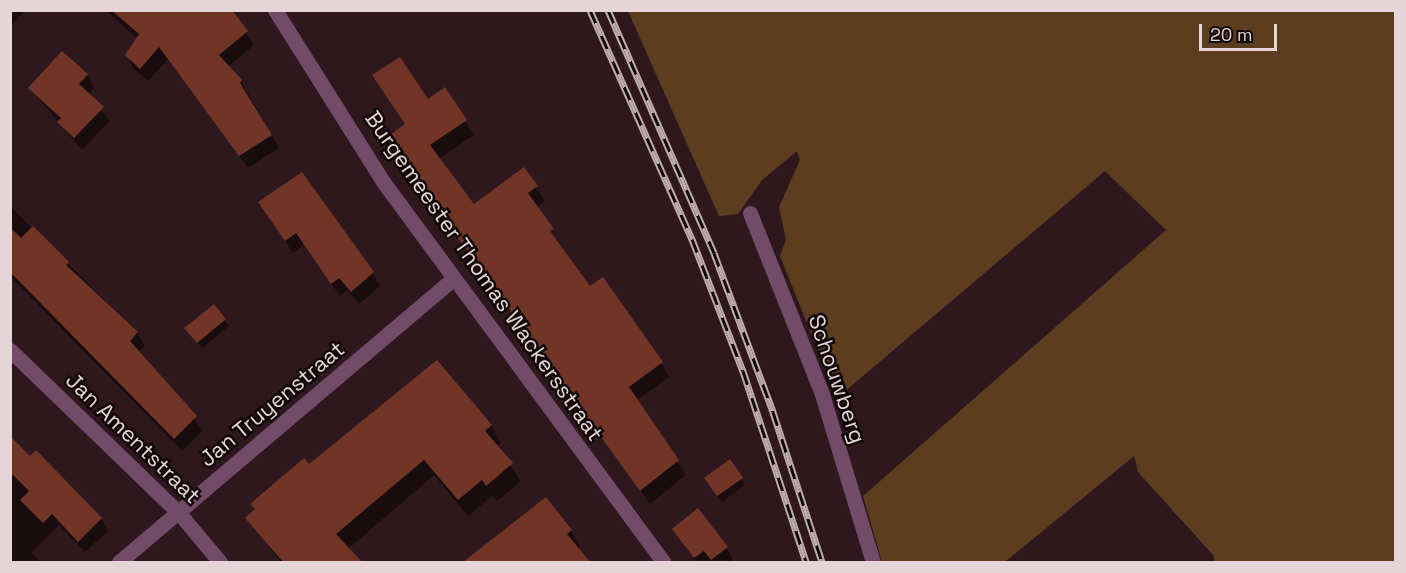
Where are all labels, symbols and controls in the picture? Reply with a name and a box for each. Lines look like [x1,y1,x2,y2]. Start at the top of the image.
scale bar [1202,12,1280,50]
text: 20 m [1210,23,1253,46]
street label: Burgemeester Thomas Wackersstraat [359,106,609,446]
street label: Schouwberg [803,311,871,447]
street label: Jan Truyenstraat [194,336,350,472]
street label: Jan Amentstraat [60,367,206,509]

